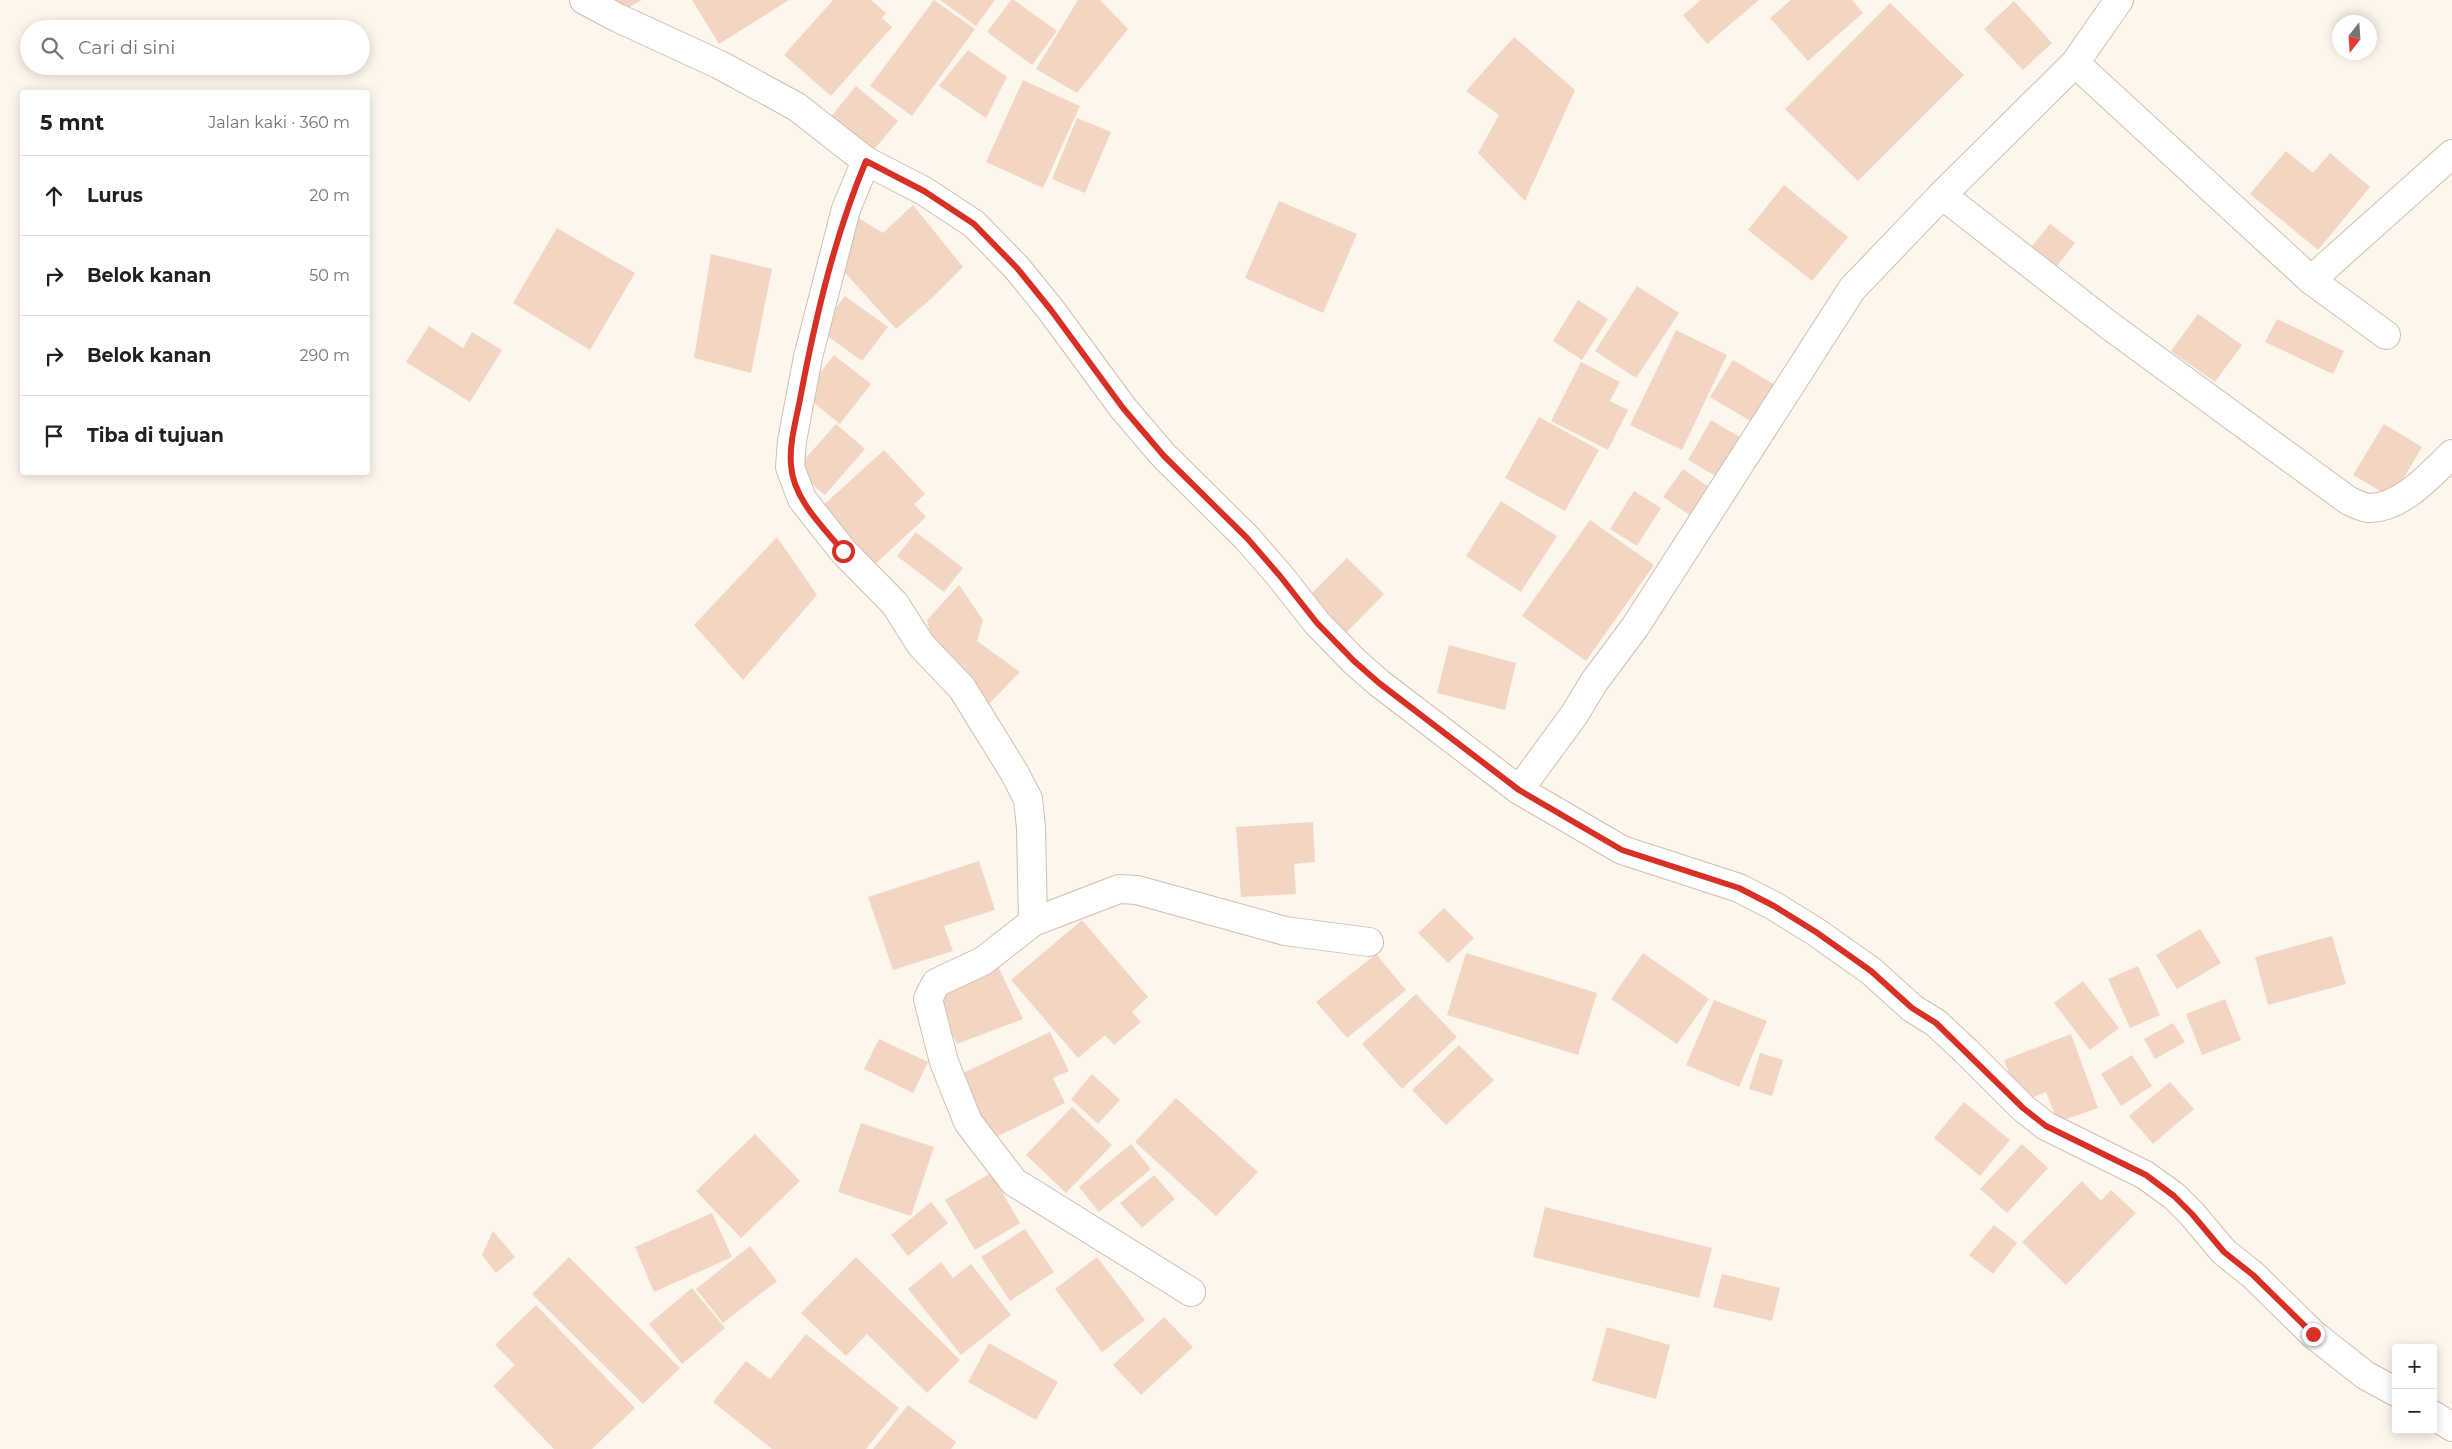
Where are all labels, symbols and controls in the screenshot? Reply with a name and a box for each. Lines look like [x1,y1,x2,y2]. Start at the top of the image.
north arrow [2332,15,2377,60]
search box [20,20,370,75]
icon: search [38,34,66,62]
text: Cari di sini [78,36,175,59]
text: 5 mnt [40,110,104,135]
text: Jalan kaki · 360 m [208,113,350,132]
icon: ahead [40,182,68,210]
text: Lurus [87,184,143,207]
text: 20 m [309,186,350,205]
icon: right [40,262,68,290]
text: Belok kanan [87,264,211,287]
text: 50 m [309,266,350,285]
icon: right [40,342,68,370]
text: Belok kanan [87,344,211,367]
text: 290 m [299,346,350,365]
icon: arrive [40,422,68,450]
text: Tiba di tujuan [87,424,224,447]
route start [832,540,855,563]
route end [2302,1323,2325,1346]
map controls [2392,1344,2437,1434]
button: + [2392,1344,2437,1389]
button: − [2392,1389,2437,1434]

